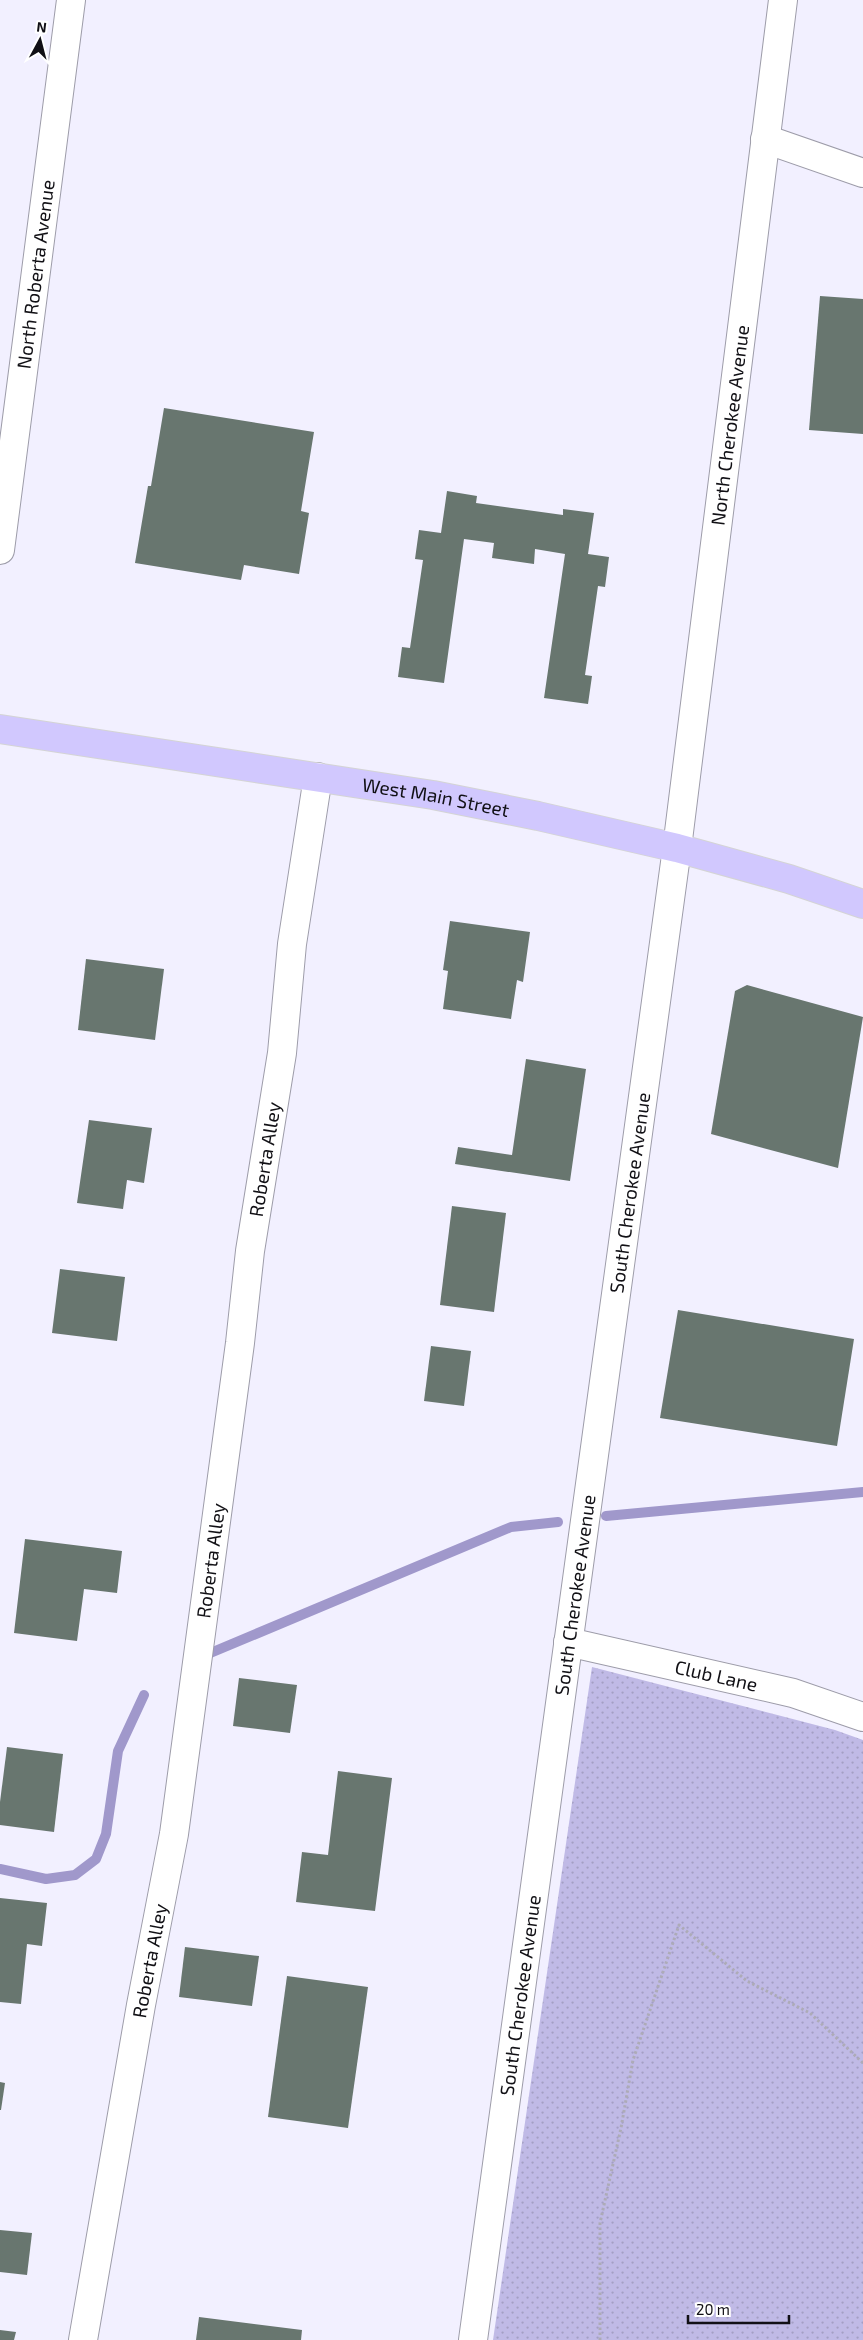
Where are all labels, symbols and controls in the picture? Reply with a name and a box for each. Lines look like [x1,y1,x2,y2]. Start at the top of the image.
north arrow [15,15,65,65]
text: N [36,18,48,36]
street label: North Roberta Avenue [11,178,59,370]
street label: North Cherokee Avenue [705,323,753,527]
street label: West Main Street [361,772,511,821]
street label: South Cherokee Avenue [604,1091,654,1294]
street label: Roberta Alley [244,1100,285,1218]
street label: South Cherokee Avenue [549,1493,599,1697]
street label: Roberta Alley [191,1502,229,1620]
street label: Club Lane [673,1655,760,1696]
street label: South Cherokee Avenue [495,1893,545,2097]
street label: Roberta Alley [127,1902,171,2020]
scale bar [688,2292,789,2324]
text: 20 m [696,2300,730,2318]

